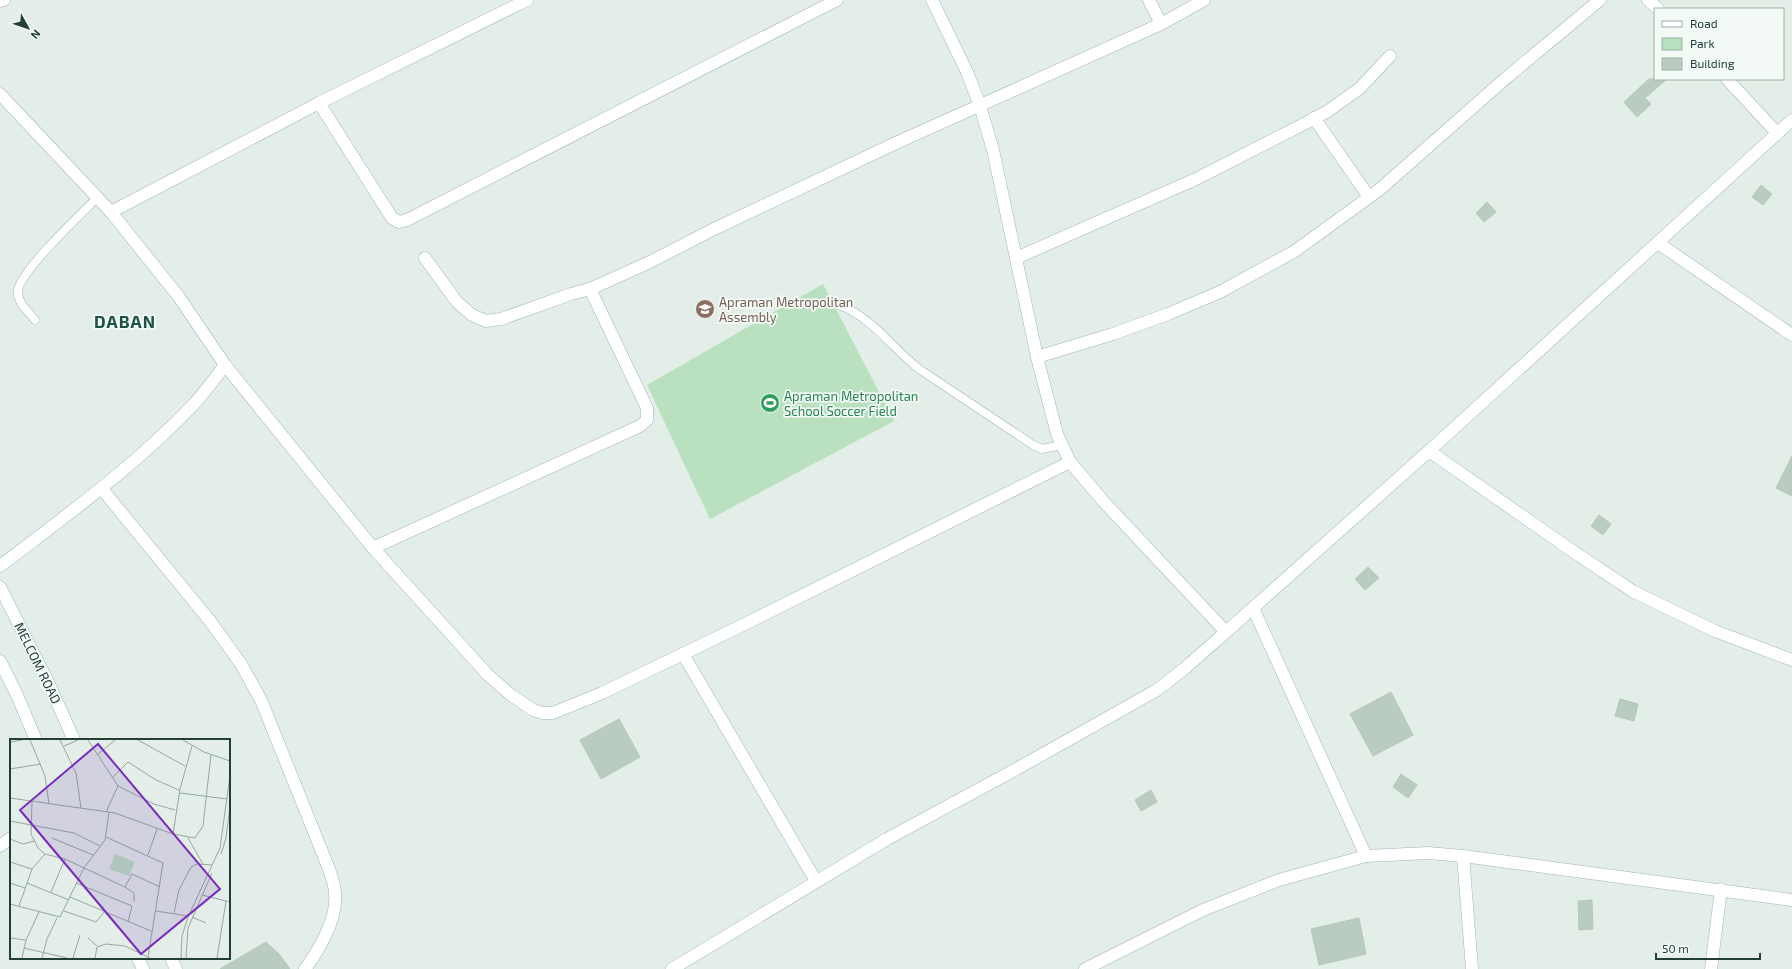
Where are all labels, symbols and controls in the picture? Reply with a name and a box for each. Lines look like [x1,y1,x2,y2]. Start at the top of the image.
north arrow [8,8,48,48]
legend [1654,8,1784,80]
text: Road [1690,16,1718,30]
text: N [28,28,44,42]
text: Park [1690,36,1715,50]
text: Building [1690,56,1735,70]
place label: Apraman Metropolitan Assembly [719,294,853,325]
school or university icon: Apraman Metropolitan Assembly [694,298,716,320]
district label: DABAN [94,311,156,331]
place label: Apraman Metropolitan School Soccer Field [784,388,918,419]
sports icon: Apraman Metropolitan School Soccer Field [759,392,781,414]
street label: MELCOM ROAD [11,620,65,706]
inset map [10,739,230,959]
scale bar [1656,935,1760,961]
text: 50 m [1662,941,1689,955]

